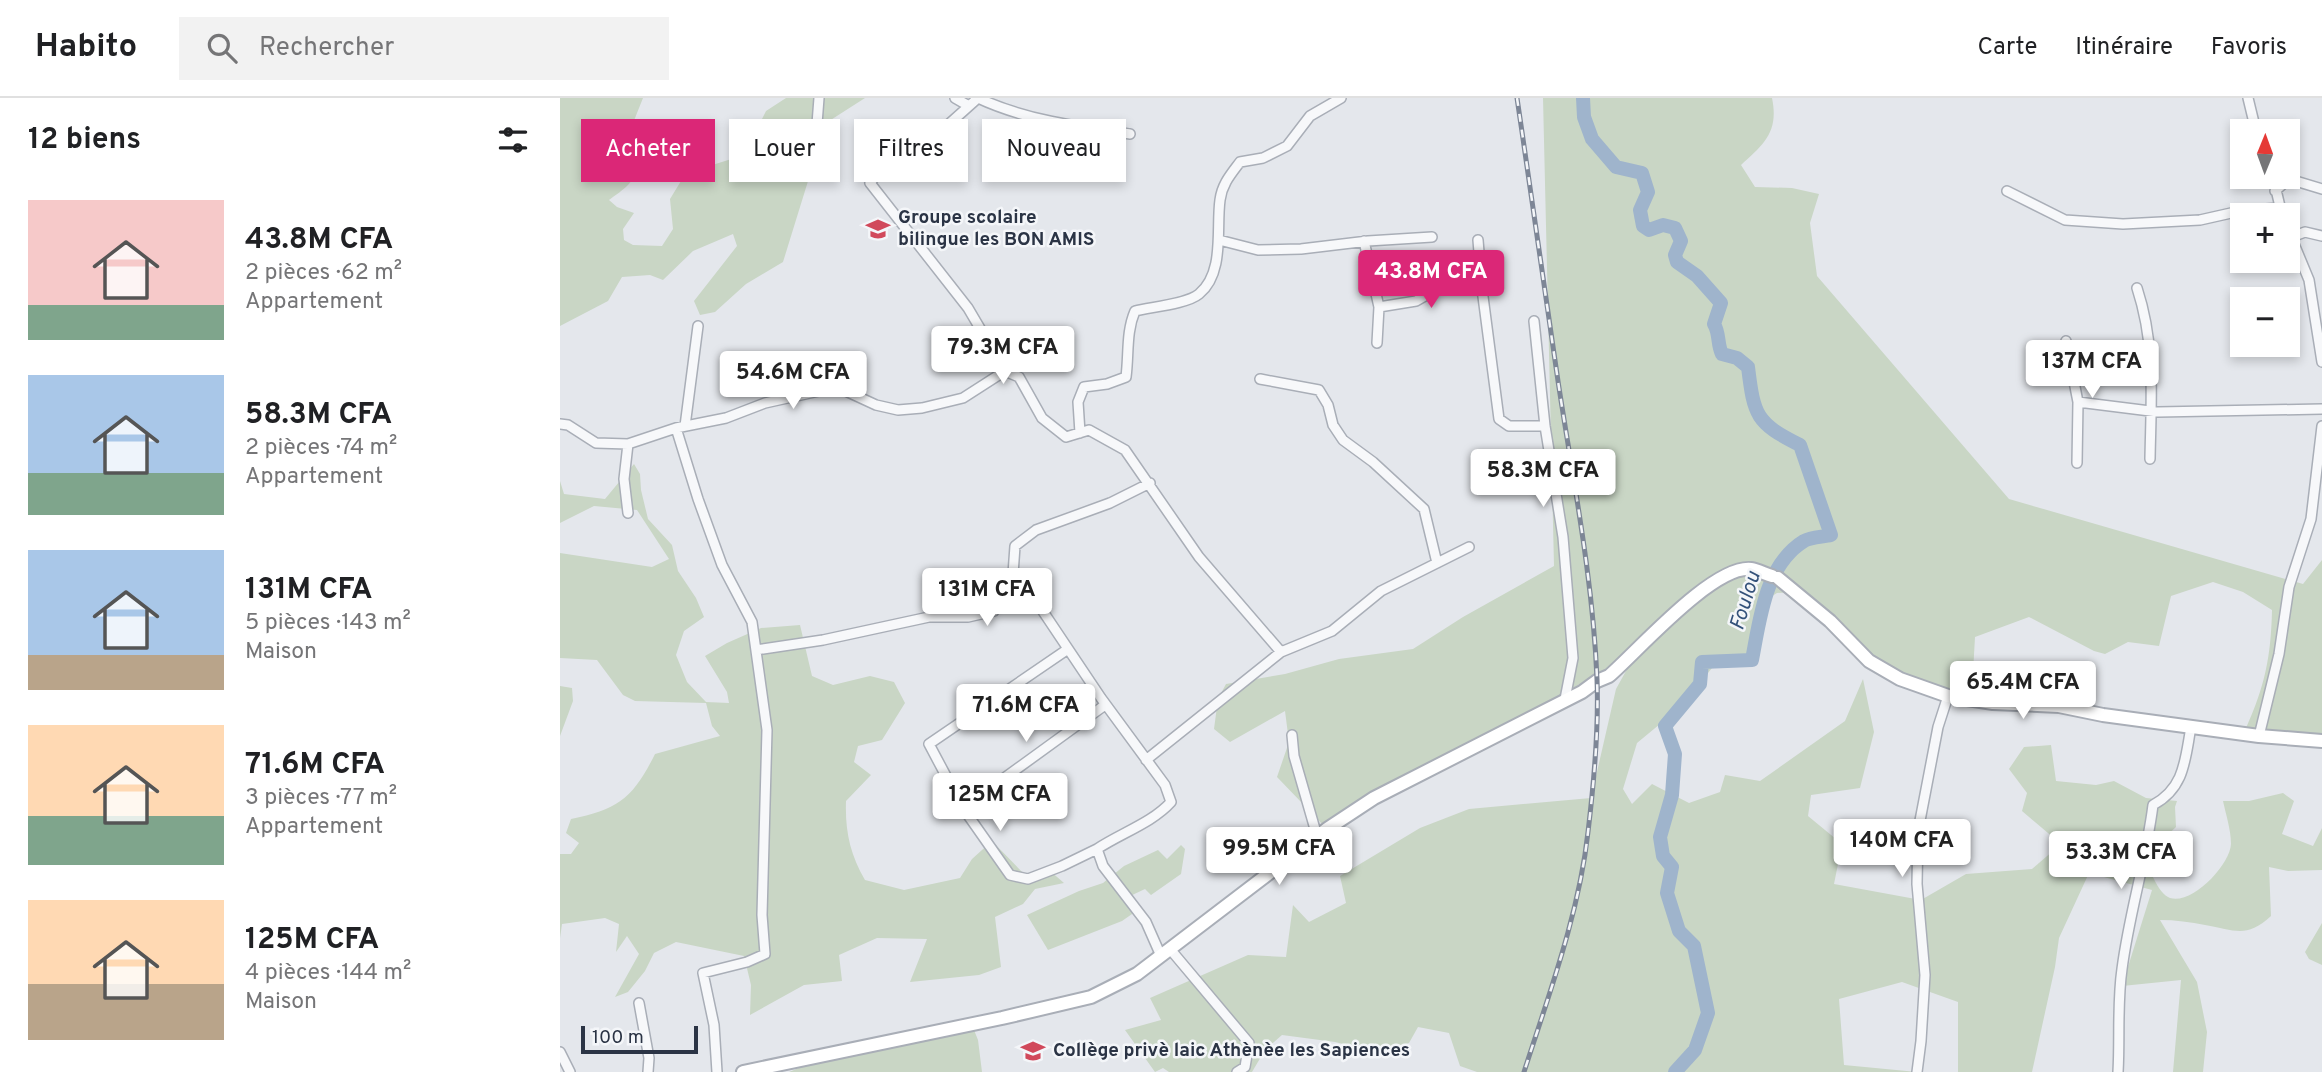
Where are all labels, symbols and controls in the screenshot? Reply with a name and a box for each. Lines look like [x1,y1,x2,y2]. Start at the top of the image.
search box [179,17,669,80]
text: Habito [35,27,137,69]
icon: search [203,29,241,67]
text: Rechercher [259,32,394,65]
text: Carte [1977,33,2037,63]
text: Itinéraire [2075,33,2173,63]
text: Favoris [2211,33,2287,63]
chip: Acheter [581,119,715,182]
chip: Louer [729,119,840,182]
chip: Filtres [854,119,968,182]
chip: Nouveau [982,119,1126,182]
north arrow [2230,119,2300,189]
map controls [2230,119,2300,357]
icon: filters [494,121,532,159]
text: 12 biens [28,122,141,159]
button: + [2230,203,2300,273]
place label: Groupe scolaire bilingue les BON AMIS [898,206,1094,252]
school or university icon: Groupe scolaire bilingue les BON AMIS [864,215,892,243]
text: 43.8M CFA [245,222,393,259]
icon: home [84,228,168,312]
pin: 43.8M CFA [1351,250,1511,310]
text: 43.8M CFA [1374,258,1488,287]
text: 2 pièces · 62 m² [245,259,402,288]
button: − [2230,287,2300,357]
text: Appartement [245,288,383,317]
pin: 79.3M CFA [923,327,1083,386]
text: 79.3M CFA [947,334,1059,363]
pin: 137M CFA [2020,341,2164,400]
text: 137M CFA [2042,348,2142,377]
pin: 54.6M CFA [713,352,873,411]
text: 54.6M CFA [736,359,850,388]
text: 58.3M CFA [245,397,392,434]
icon: home [84,403,168,487]
text: 2 pièces · 74 m² [245,434,397,463]
pin: 58.3M CFA [1463,450,1623,509]
text: 58.3M CFA [1487,457,1599,486]
text: Appartement [245,463,383,492]
pin: 131M CFA [915,568,1059,628]
water label: Foulou [1724,568,1768,634]
text: 131M CFA [245,572,372,609]
text: 131M CFA [938,576,1036,605]
icon: home [84,578,168,662]
text: 5 pièces · 143 m² [245,609,411,638]
text: Maison [245,638,317,667]
pin: 65.4M CFA [1943,662,2103,721]
text: 65.4M CFA [1966,669,2080,698]
pin: 71.6M CFA [946,684,1106,744]
text: 71.6M CFA [972,692,1080,721]
text: 71.6M CFA [245,747,385,784]
icon: home [84,753,168,837]
pin: 125M CFA [928,774,1072,833]
text: 125M CFA [949,781,1051,810]
text: 3 pièces · 77 m² [245,784,397,813]
text: Appartement [245,813,383,842]
pin: 140M CFA [1830,820,1974,879]
text: 140M CFA [1850,827,1954,856]
pin: 99.5M CFA [1199,828,1359,887]
pin: 53.3M CFA [2041,832,2201,891]
text: 99.5M CFA [1222,835,1336,864]
text: 53.3M CFA [2065,839,2177,868]
text: 125M CFA [245,922,379,959]
icon: home [84,928,168,1012]
text: 4 pièces · 144 m² [245,959,411,988]
text: Maison [245,988,317,1017]
scale bar [581,1023,698,1055]
text: 100 m [592,1026,644,1050]
school or university icon: Collège privè laic Athènèe les Sapiences [1019,1037,1047,1065]
place label: Collège privè laic Athènèe les Sapiences [1053,1039,1410,1063]

